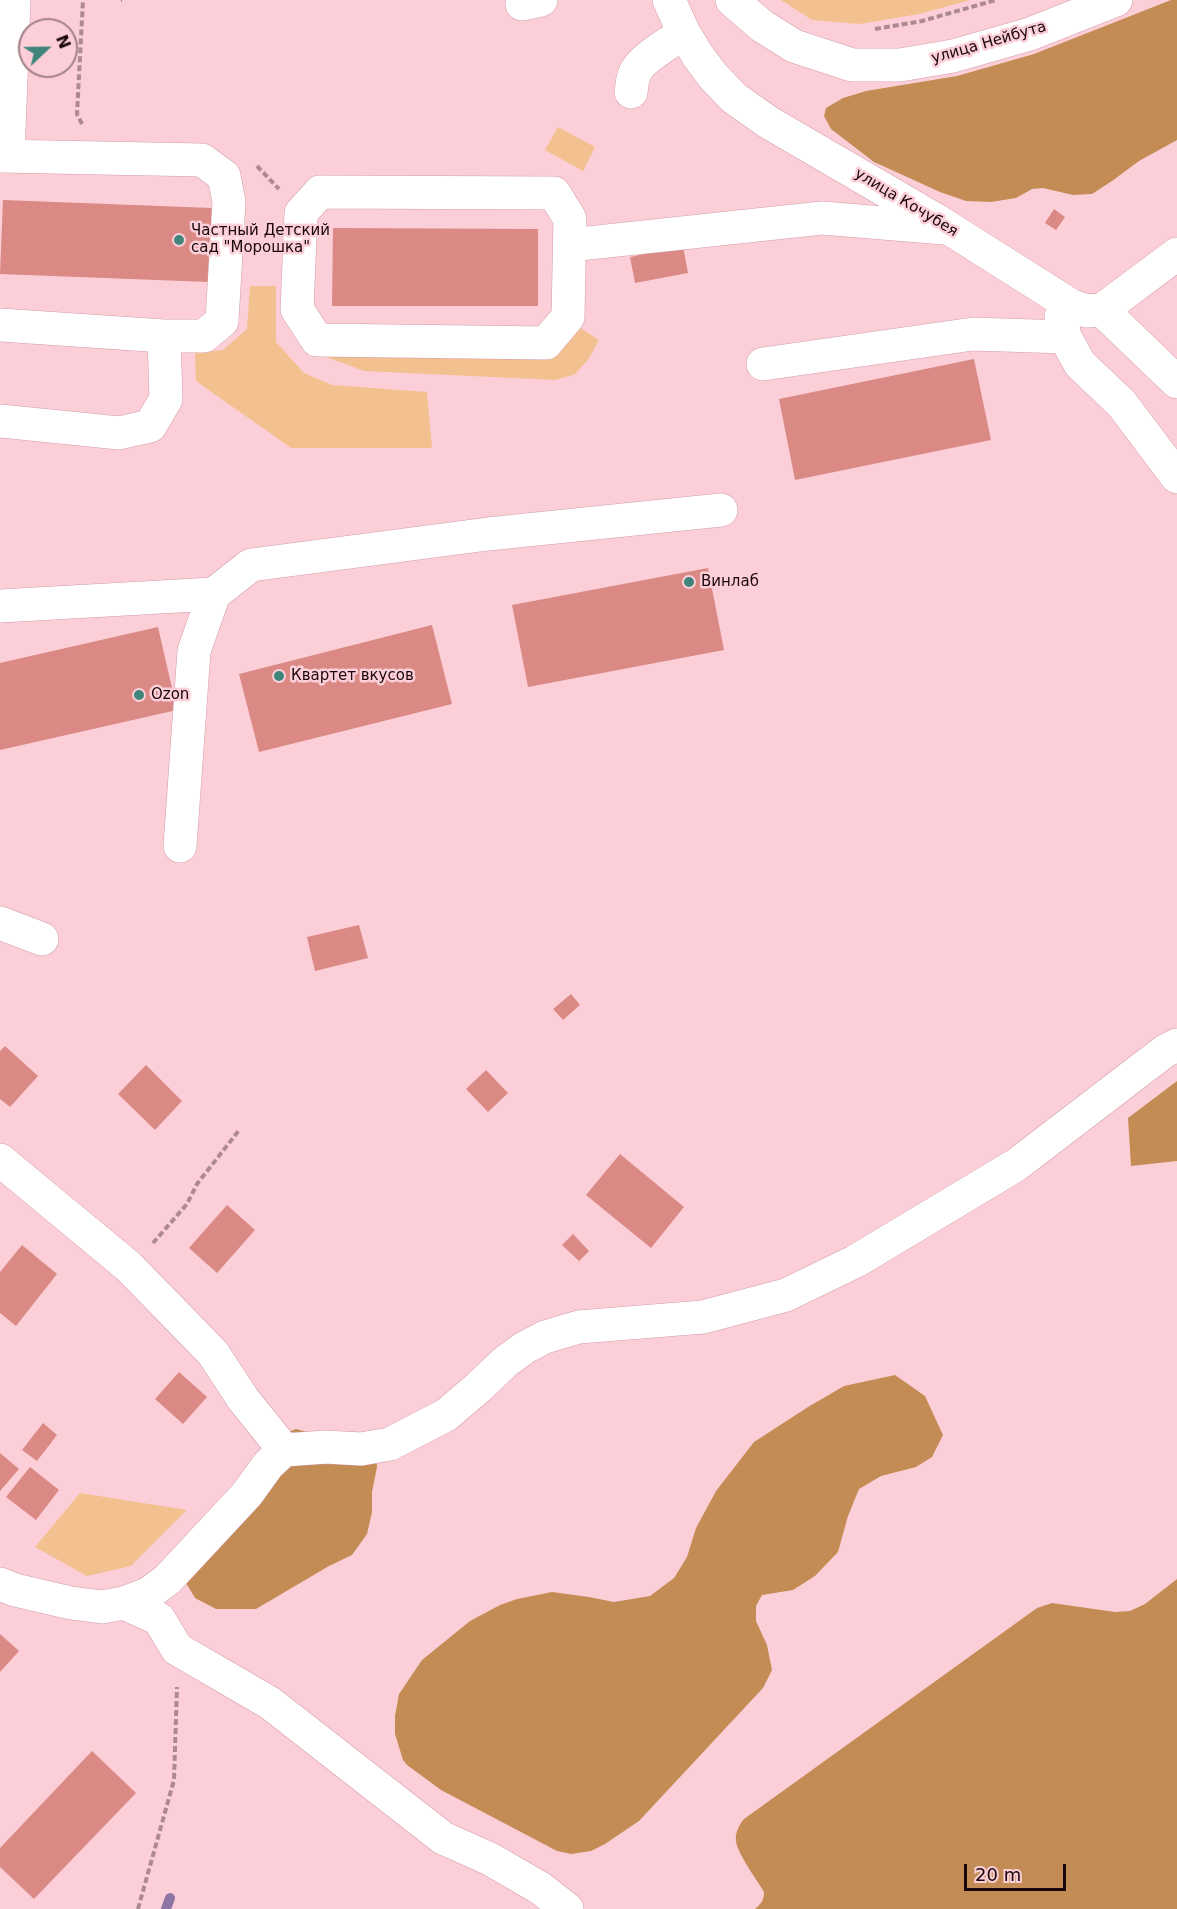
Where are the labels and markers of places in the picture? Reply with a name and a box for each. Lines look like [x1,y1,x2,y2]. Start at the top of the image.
place label: Частный Детский сад "Морошка" [191,222,330,257]
marker: Частный Детский сад "Морошка" [172,233,186,247]
place label: Винлаб [701,573,759,591]
marker: Винлаб [682,575,696,589]
place label: Квартет вкусов [291,667,414,685]
marker: Квартет вкусов [272,669,286,683]
place label: Ozon [151,686,189,704]
marker: Ozon [132,688,146,702]

